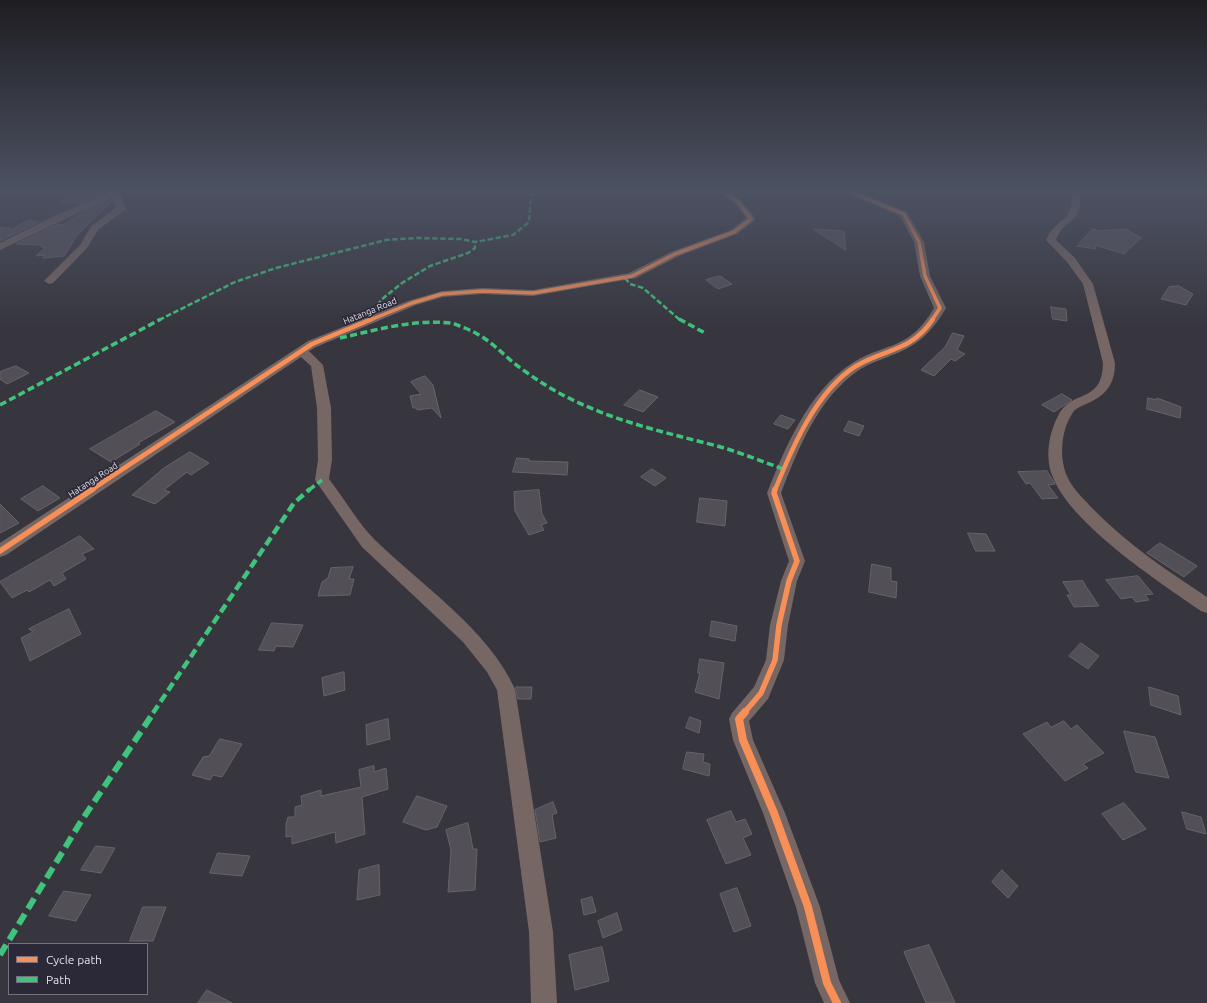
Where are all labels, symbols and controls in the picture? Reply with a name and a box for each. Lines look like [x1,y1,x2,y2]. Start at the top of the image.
street label: Hatanga Road [342,295,398,327]
street label: Hatanga Road [66,460,120,500]
legend [8,943,148,995]
text: Cycle path [46,953,102,966]
text: Path [46,973,71,986]

